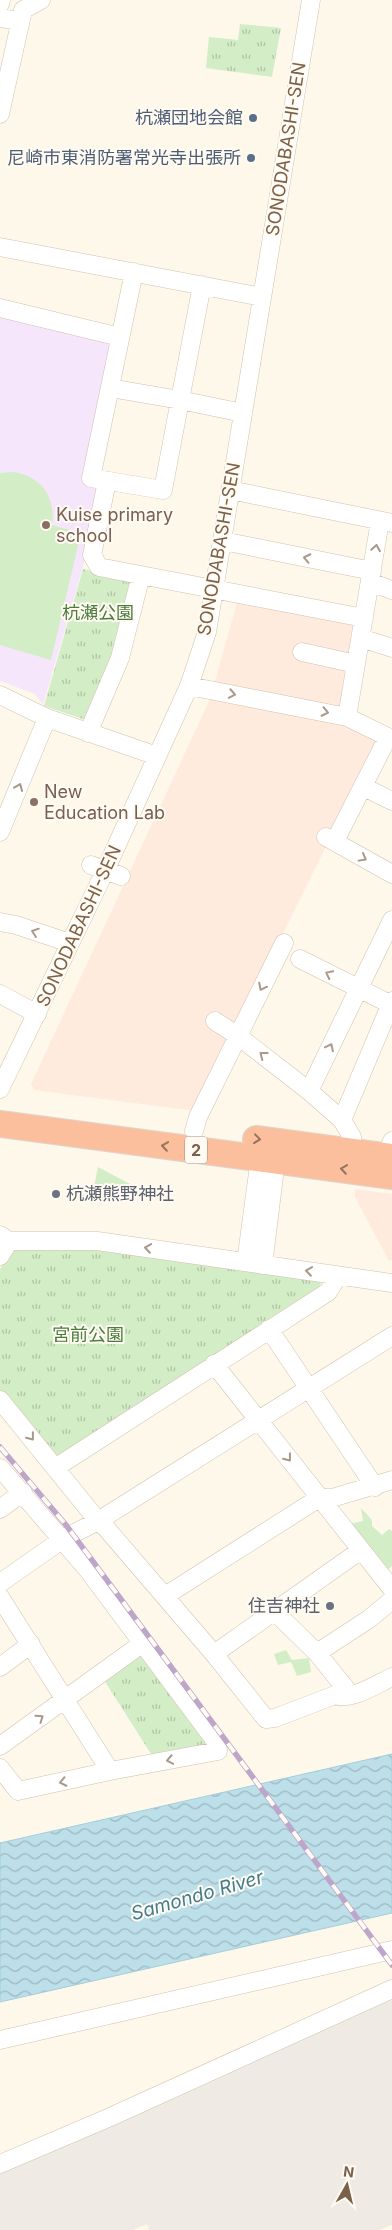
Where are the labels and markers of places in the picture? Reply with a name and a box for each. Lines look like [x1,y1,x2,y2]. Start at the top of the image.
place label: 杭瀬団地会館 [135,107,243,128]
marker: 杭瀬団地会館 [247,112,259,124]
place label: 尼崎市東消防署常光寺出張所 [7,147,241,168]
marker: 尼崎市東消防署常光寺出張所 [245,152,257,164]
place label: Kuise primary school [56,504,173,546]
marker: Kuise primary school [40,519,52,531]
place label: New Education Lab [44,781,165,823]
marker: New Education Lab [28,796,40,808]
place label: 杭瀬熊野神社 [66,1183,174,1204]
marker: 杭瀬熊野神社 [50,1188,62,1200]
place label: 住吉神社 [248,1595,320,1616]
marker: 住吉神社 [324,1600,336,1612]

